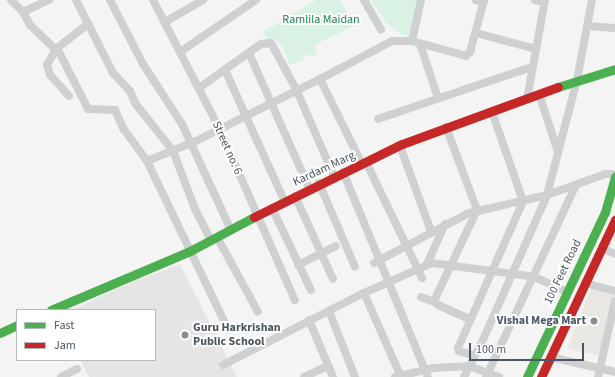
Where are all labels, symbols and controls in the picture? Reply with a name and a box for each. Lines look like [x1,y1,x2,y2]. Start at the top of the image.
park label: Ramlila Maidan [282,13,360,27]
street label: Street no. 6 [209,119,245,177]
street label: Kardam Marg [291,148,357,190]
street label: 100 Feet Road [541,237,585,307]
legend [16,309,156,361]
place label: Vishal Mega Mart [497,314,586,328]
marker: Vishal Mega Mart [589,316,599,326]
text: Fast [54,317,74,334]
place label: Guru Harkrishan Public School [193,321,281,349]
marker: Guru Harkrishan Public School [180,330,190,340]
scale bar [471,335,586,361]
text: Jam [54,337,76,354]
text: 100 m [476,341,506,358]

